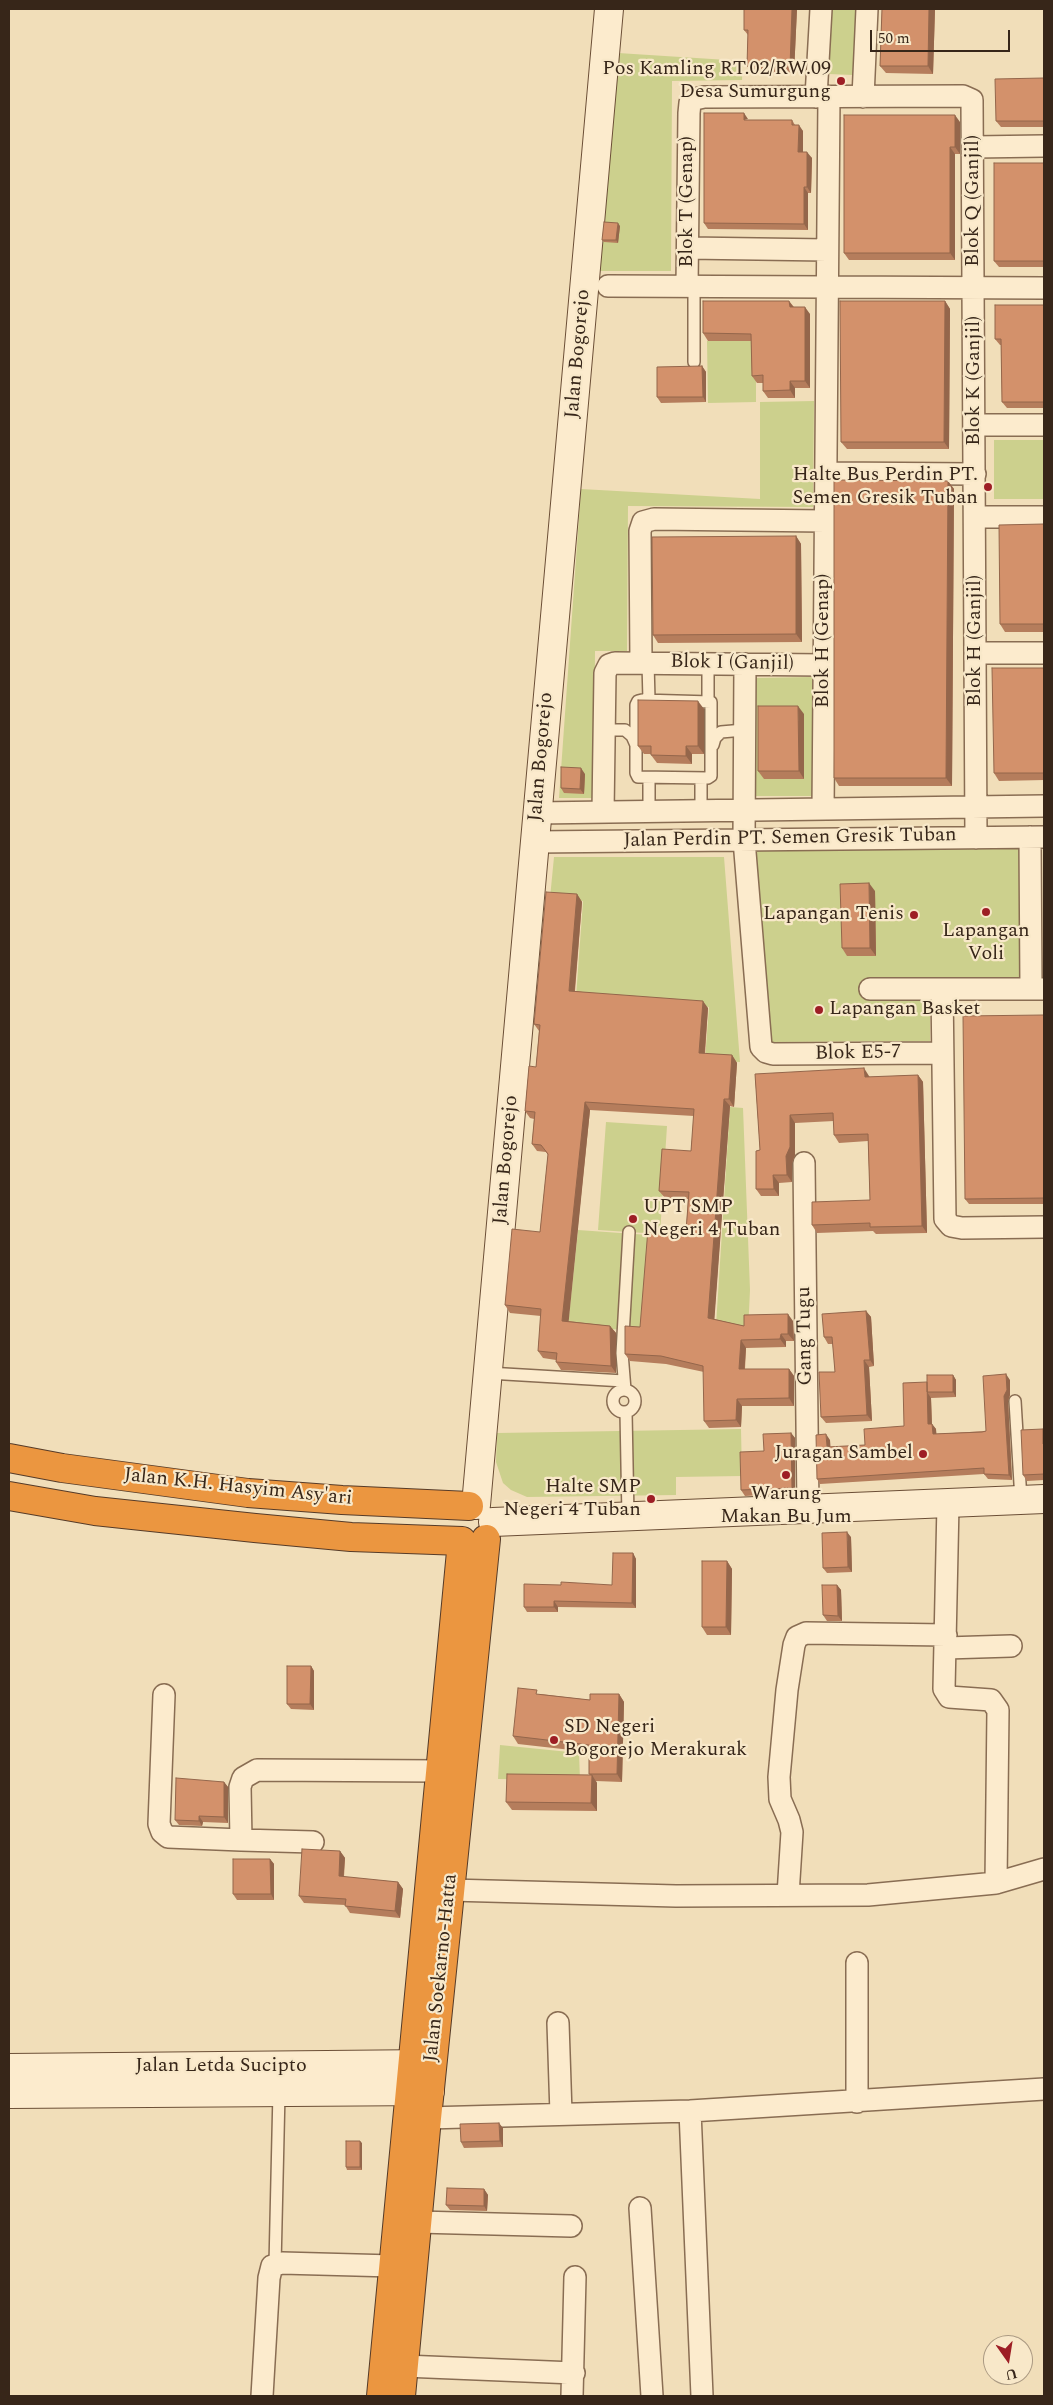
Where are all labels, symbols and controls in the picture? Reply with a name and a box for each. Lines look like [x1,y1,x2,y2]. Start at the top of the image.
scale bar [873,20,1013,52]
text: 50 m [878,27,910,50]
place label: Pos Kamling RT.02/RW.09 Desa Sumurgung [602,58,831,105]
marker: Pos Kamling RT.02/RW.09 Desa Sumurgung [835,75,847,87]
street label: Blok Q (Ganjil) [962,135,986,267]
street label: Blok T (Genap) [676,136,700,268]
street label: Jalan Bogorejo [561,288,597,420]
street label: Blok K (Ganjil) [963,316,987,446]
place label: Halte Bus Perdin PT. Semen Gresik Tuban [793,464,978,511]
marker: Halte Bus Perdin PT. Semen Gresik Tuban [982,481,994,493]
street label: Blok H (Genap) [812,574,836,708]
street label: Blok H (Ganjil) [964,575,988,707]
street label: Blok I (Ganjil) [670,651,794,677]
street label: Jalan Bogorejo [524,691,560,823]
street label: Jalan Perdin PT. Semen Gresik Tuban [623,824,957,854]
place label: Lapangan Tenis [763,903,904,927]
marker: Lapangan Voli [980,906,992,918]
marker: Lapangan Tenis [908,909,920,921]
place label: Lapangan Voli [942,920,1030,967]
place label: Lapangan Basket [829,998,980,1022]
marker: Lapangan Basket [813,1004,825,1016]
street label: Blok E5-7 [815,1041,901,1067]
street label: Jalan Bogorejo [489,1094,525,1226]
place label: UPT SMP Negeri 4 Tuban [643,1196,780,1243]
marker: UPT SMP Negeri 4 Tuban [627,1213,639,1225]
street label: Gang Tugu [793,1286,819,1386]
place label: Juragan Sambel [775,1442,913,1466]
marker: Juragan Sambel [917,1448,929,1460]
street label: Jalan K.H. Hasyim Asy'ari [123,1464,353,1512]
marker: Warung Makan Bu Jum [780,1469,792,1481]
place label: Halte SMP Negeri 4 Tuban [504,1476,641,1523]
place label: Warung Makan Bu Jum [720,1483,852,1530]
marker: Halte SMP Negeri 4 Tuban [645,1493,657,1505]
place label: SD Negeri Bogorejo Merakurak [564,1716,747,1763]
marker: SD Negeri Bogorejo Merakurak [548,1734,560,1746]
street label: Jalan Soekarno-Hatta [420,1873,464,2063]
street label: Jalan Letda Sucipto [135,2055,307,2079]
north arrow [983,2335,1033,2385]
text: U [1003,2363,1019,2386]

